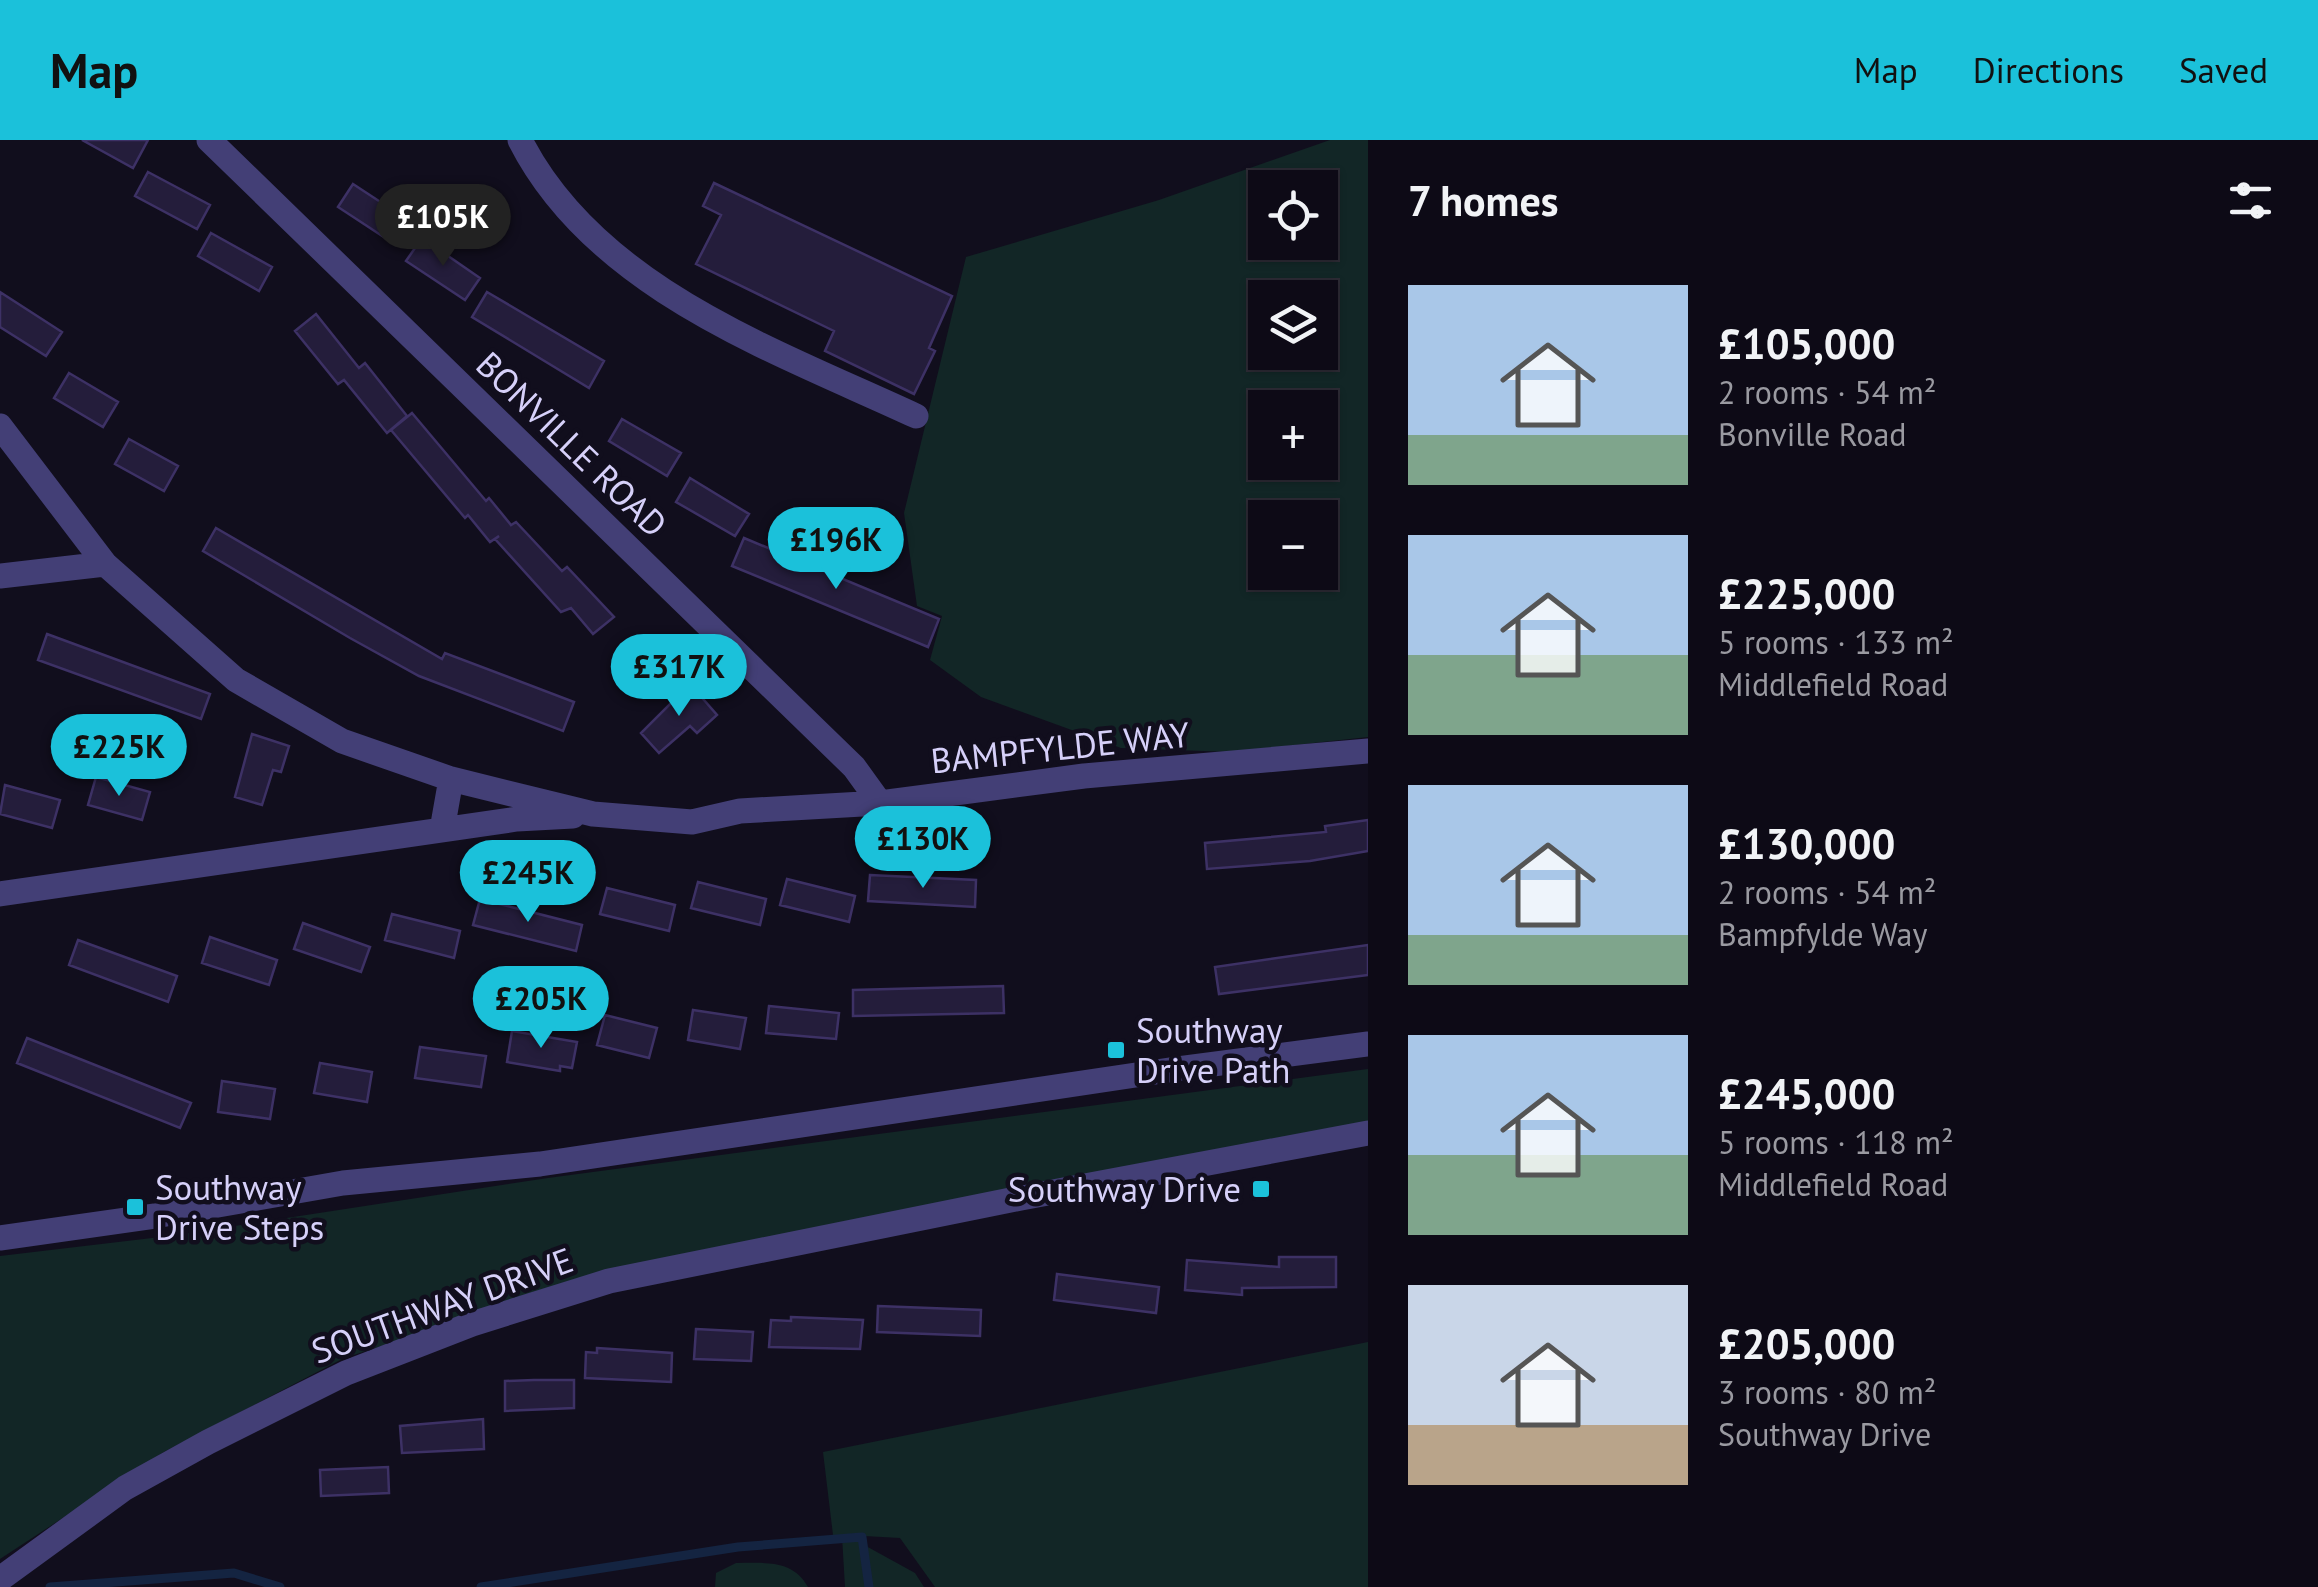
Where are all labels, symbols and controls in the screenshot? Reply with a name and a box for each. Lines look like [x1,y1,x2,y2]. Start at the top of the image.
text: Map [50,39,138,101]
text: Map [1854,47,1918,93]
text: Directions [1973,47,2124,93]
text: Saved [2179,47,2268,93]
map controls [1248,170,1338,590]
button: locate [1248,170,1338,260]
text: 7 homes [1408,173,1559,228]
icon: filters [2223,173,2278,228]
pin: £105K [373,184,513,269]
text: £105K [397,195,489,237]
button: layers [1248,280,1338,370]
text: £105,000 [1718,316,1895,371]
icon: home [1488,325,1608,445]
street label: BONVILLE ROAD [467,341,677,547]
text: 2 rooms · 54 m² [1718,371,1936,413]
button: + [1248,390,1338,480]
text: Bonville Road [1718,413,1907,455]
button: − [1248,500,1338,590]
pin: £196K [766,507,906,592]
text: £196K [790,518,882,560]
text: £225,000 [1718,566,1895,621]
icon: home [1488,575,1608,695]
text: 5 rooms · 133 m² [1718,621,1954,663]
pin: £317K [609,634,749,719]
text: £317K [633,645,725,687]
text: Middlefield Road [1718,663,1948,705]
street label: BAMPFYLDE WAY [928,710,1192,783]
pin: £225K [49,714,189,799]
text: £225K [73,725,165,767]
pin: £130K [853,806,993,891]
text: £130,000 [1718,816,1895,871]
text: £130K [877,817,969,859]
icon: home [1488,825,1608,945]
pin: £245K [458,840,598,925]
text: £245K [482,851,574,893]
text: 2 rooms · 54 m² [1718,871,1936,913]
text: Bampfylde Way [1718,913,1927,955]
pin: £205K [471,966,611,1051]
text: £205K [495,977,587,1019]
place label: Southway Drive Path [1136,1007,1291,1093]
marker: Southway Drive Path [1105,1039,1127,1061]
text: £245,000 [1718,1066,1895,1121]
icon: home [1488,1075,1608,1195]
text: 5 rooms · 118 m² [1718,1121,1954,1163]
text: Middlefield Road [1718,1163,1948,1205]
place label: Southway Drive Steps [155,1164,324,1250]
place label: Southway Drive [1008,1166,1241,1212]
marker: Southway Drive [1250,1178,1272,1200]
marker: Southway Drive Steps [124,1196,146,1218]
street label: SOUTHWAY DRIVE [305,1236,579,1374]
text: £205,000 [1718,1316,1895,1371]
icon: home [1488,1325,1608,1445]
text: 3 rooms · 80 m² [1718,1371,1936,1413]
text: Southway Drive [1718,1413,1931,1455]

